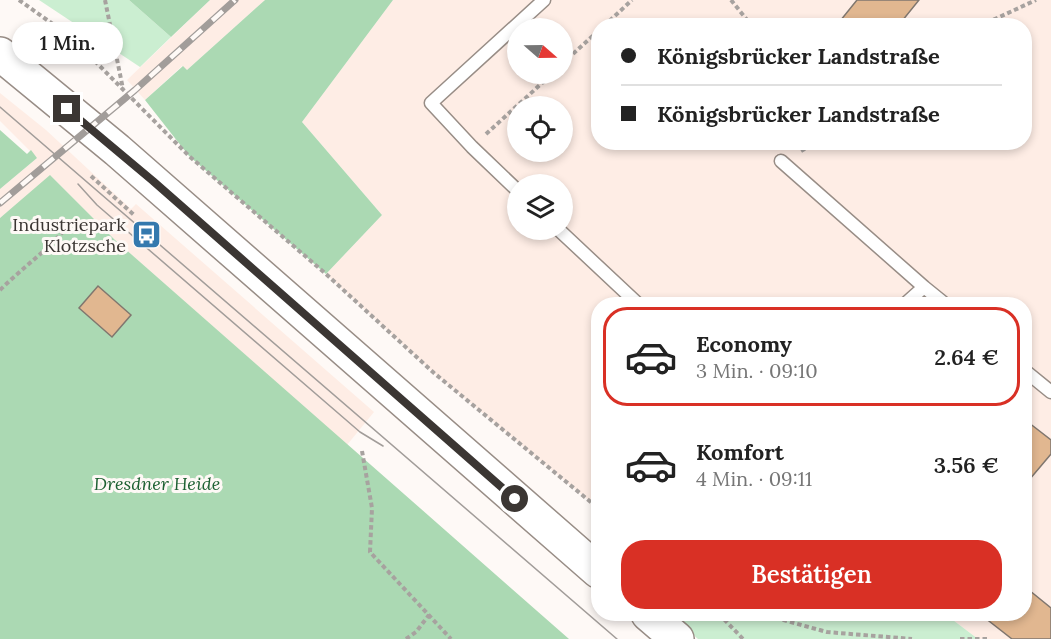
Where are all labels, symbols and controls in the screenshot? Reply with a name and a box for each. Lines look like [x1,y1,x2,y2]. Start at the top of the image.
north arrow [507,18,573,84]
map controls [507,18,573,240]
callout: 1 Min. [11,22,122,64]
text: 1 Min. [40,30,95,55]
text: Königsbrücker Landstraße [657,42,940,70]
route end [53,95,80,122]
button: locate [507,96,573,162]
text: Königsbrücker Landstraße [657,100,940,128]
button: layers [507,174,573,240]
place label: Industriepark Klotzsche [12,213,126,257]
bus stop icon: Industriepark Klotzsche [131,219,163,251]
icon: car [624,330,678,384]
text: Economy [696,330,792,358]
text: 2.64 € [934,343,999,371]
text: 3 Min. · 09:10 [696,358,818,383]
icon: car [624,438,678,492]
text: Komfort [696,438,784,466]
text: 3.56 € [934,451,999,479]
text: 4 Min. · 09:11 [696,466,812,491]
park label: Dresdner Heide [94,472,220,495]
route start [501,485,528,512]
button: Bestätigen [621,540,1002,609]

